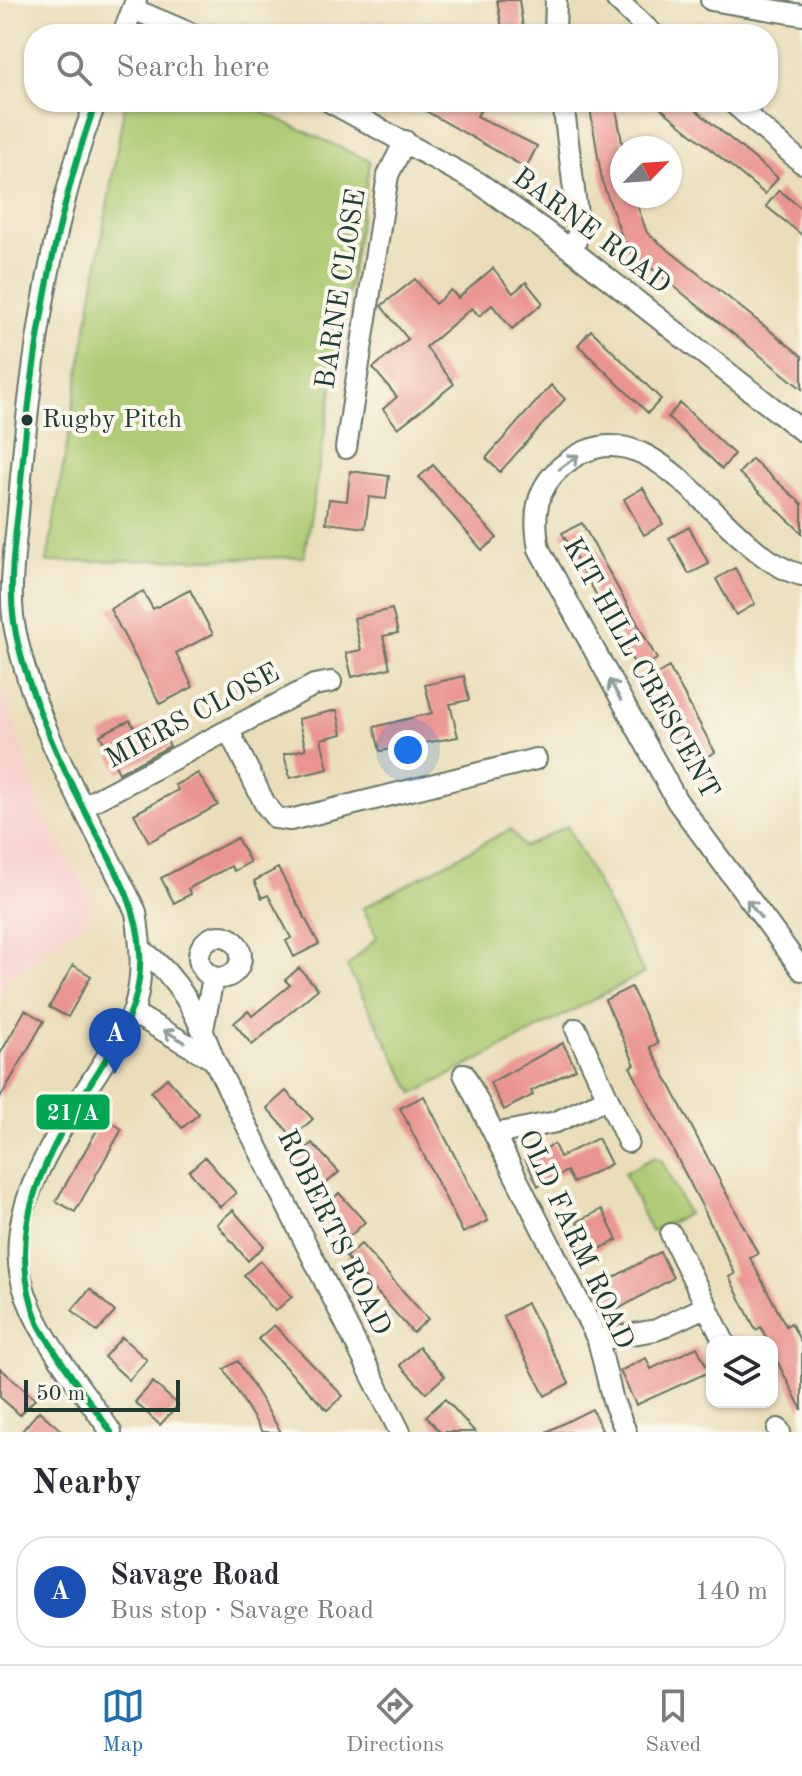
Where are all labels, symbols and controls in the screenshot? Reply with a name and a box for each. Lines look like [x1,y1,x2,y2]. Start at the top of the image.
search box [24,24,778,112]
icon: search [52,46,96,90]
text: Search here [116,53,270,83]
north arrow [610,136,682,208]
street label: BARNE ROAD [507,164,675,300]
street label: BARNE CLOSE [312,187,372,391]
place label: Rugby Pitch [42,407,182,433]
marker: Rugby Pitch [19,412,35,428]
one-way arrow [558,454,579,471]
street label: KIT HILL CRESCENT [557,534,723,804]
street label: MIERS CLOSE [101,659,285,775]
one-way arrow [607,678,622,702]
your location [388,730,428,770]
one-way arrow [746,898,763,920]
pin: A [89,1008,141,1074]
one-way arrow [163,1028,186,1044]
line badge: 21/A [35,1093,111,1131]
text: 21/A [47,1103,99,1125]
street label: ROBERTS ROAD [271,1126,395,1340]
street label: OLD FARM ROAD [512,1126,638,1354]
map controls [706,1336,778,1408]
button: layers [706,1336,778,1408]
scale bar [24,1376,180,1412]
text: 50 m [36,1383,85,1405]
text: Nearby [32,1467,142,1501]
text: Savage Road [110,1561,280,1591]
text: A [50,1579,70,1605]
text: 140 m [695,1579,768,1605]
text: Bus stop · Savage Road [110,1598,374,1624]
tab: Map [101,1684,145,1759]
tab: Directions [346,1684,444,1759]
tab: Saved [645,1684,701,1759]

